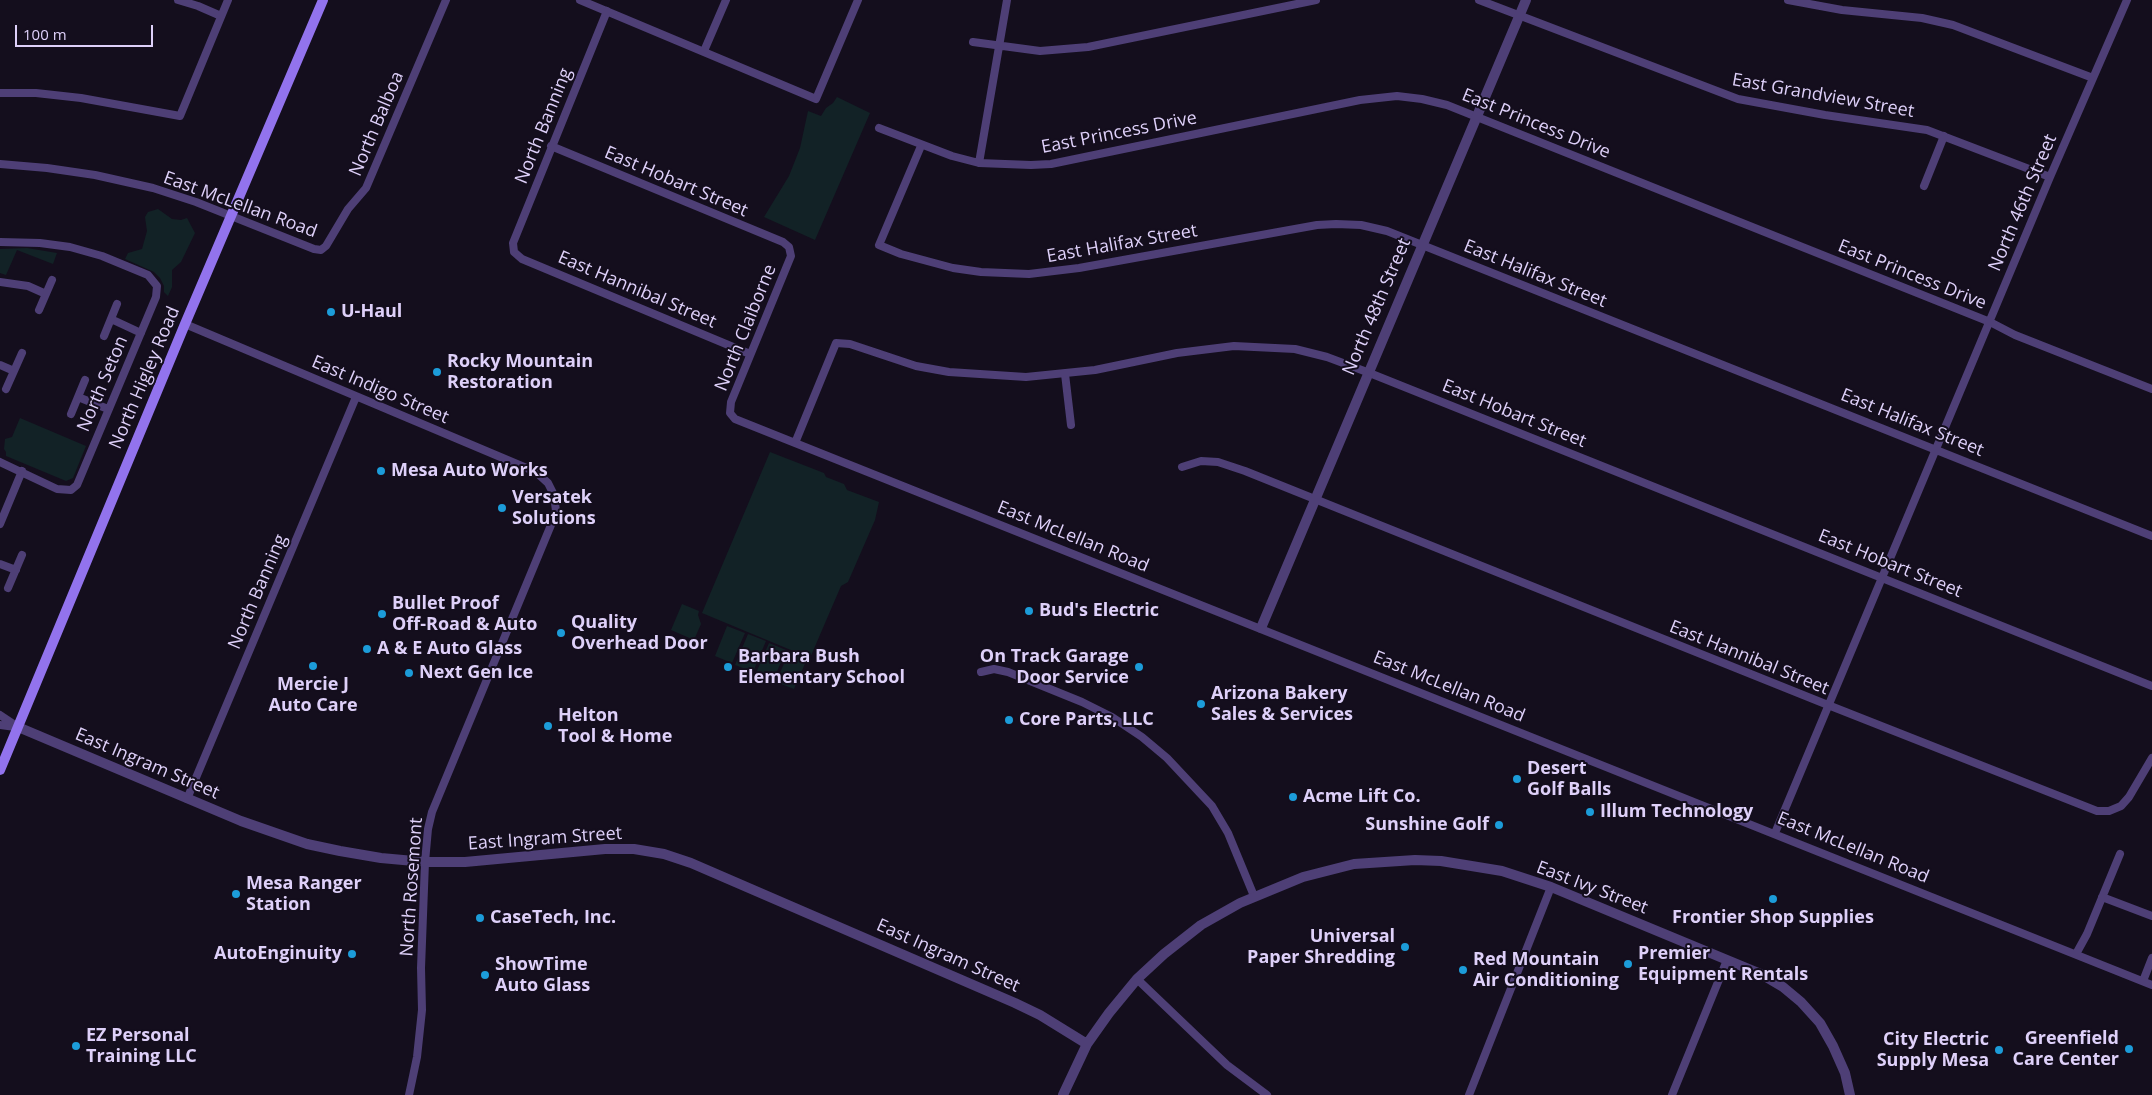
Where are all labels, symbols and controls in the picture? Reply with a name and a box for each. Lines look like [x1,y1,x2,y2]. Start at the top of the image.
scale bar [18,15,155,47]
text: 100 m [23,24,67,44]
street label: North Banning [511,65,577,187]
street label: North Balboa [345,68,409,180]
street label: East Grandview Street [1730,69,1916,123]
street label: East Princess Drive [1459,84,1613,164]
street label: East Princess Drive [1039,107,1199,159]
street label: North 46th Street [1984,131,2062,275]
street label: East Hobart Street [601,142,751,222]
street label: East McLellan Road [160,167,320,243]
street label: East Halifax Street [1045,220,1199,268]
street label: North 48th Street [1338,235,1416,379]
street label: East Halifax Street [1460,235,1610,313]
street label: East Princess Drive [1835,235,1989,315]
street label: East Hannibal Street [555,247,719,333]
street label: North Claiborne [711,262,781,394]
place label: U-Haul [341,301,402,323]
street label: North Higley Road [105,303,185,453]
marker: U-Haul [325,306,337,318]
street label: North Seton [73,333,133,435]
street label: East Indigo Street [308,351,452,429]
place label: Rocky Mountain Restoration [447,351,593,394]
marker: Rocky Mountain Restoration [431,366,443,378]
street label: East Hobart Street [1439,375,1589,453]
street label: East Halifax Street [1837,384,1987,462]
place label: Mesa Auto Works [391,460,548,482]
marker: Mesa Auto Works [375,465,387,477]
place label: Versatek Solutions [512,487,596,530]
street label: East McLellan Road [994,497,1152,577]
marker: Versatek Solutions [496,502,508,514]
street label: East Hobart Street [1815,525,1965,603]
street label: North Banning [224,531,292,653]
place label: Bullet Proof Off-Road & Auto [392,593,537,636]
place label: Bud's Electric [1039,600,1159,622]
marker: Bud's Electric [1023,605,1035,617]
marker: Bullet Proof Off-Road & Auto [376,608,388,620]
place label: Quality Overhead Door [571,612,708,654]
street label: East Hannibal Street [1666,616,1832,700]
marker: Quality Overhead Door [555,627,567,639]
place label: A & E Auto Glass [377,638,522,660]
marker: A & E Auto Glass [361,643,373,655]
place label: Barbara Bush Elementary School [738,646,905,689]
place label: On Track Garage Door Service [980,646,1129,689]
street label: East McLellan Road [1370,647,1528,727]
marker: Mercie J Auto Care [307,660,319,672]
marker: Barbara Bush Elementary School [722,661,734,673]
marker: On Track Garage Door Service [1133,661,1145,673]
place label: Next Gen Ice [419,662,533,684]
marker: Next Gen Ice [403,667,415,679]
place label: Mercie J Auto Care [268,674,358,716]
place label: Arizona Bakery Sales & Services [1211,683,1353,726]
marker: Arizona Bakery Sales & Services [1195,698,1207,710]
place label: Helton Tool & Home [558,705,672,748]
place label: Core Parts, LLC [1019,709,1154,731]
marker: Core Parts, LLC [1003,714,1015,726]
marker: Helton Tool & Home [542,720,554,732]
street label: East Ingram Street [72,724,222,804]
place label: Desert Golf Balls [1527,758,1611,801]
marker: Desert Golf Balls [1511,773,1523,785]
place label: Acme Lift Co. [1303,786,1421,808]
marker: Acme Lift Co. [1287,791,1299,803]
place label: Illum Technology [1600,801,1753,823]
marker: Illum Technology [1584,806,1596,818]
street label: East McLellan Road [1774,808,1932,888]
place label: Sunshine Golf [1365,814,1489,836]
street label: North Rosemont [396,817,428,957]
marker: Sunshine Golf [1493,819,1505,831]
street label: East Ingram Street [467,823,623,855]
street label: East Ivy Street [1533,857,1651,919]
place label: Mesa Ranger Station [246,873,362,916]
marker: Mesa Ranger Station [230,888,242,900]
marker: Frontier Shop Supplies [1767,893,1779,905]
place label: CaseTech, Inc. [490,907,616,929]
place label: Frontier Shop Supplies [1672,907,1874,929]
marker: CaseTech, Inc. [474,912,486,924]
street label: East Ingram Street [873,915,1023,997]
place label: Universal Paper Shredding [1247,926,1395,969]
marker: Universal Paper Shredding [1399,941,1411,953]
place label: AutoEnginuity [214,943,342,965]
place label: Premier Equipment Rentals [1638,943,1808,986]
marker: AutoEnginuity [346,948,358,960]
place label: Red Mountain Air Conditioning [1473,949,1619,992]
place label: ShowTime Auto Glass [495,954,590,996]
marker: Premier Equipment Rentals [1622,958,1634,970]
marker: Red Mountain Air Conditioning [1457,964,1469,976]
marker: ShowTime Auto Glass [479,969,491,981]
place label: EZ Personal Training LLC [86,1025,197,1068]
place label: Greenfield Care Center [2013,1028,2119,1070]
place label: City Electric Supply Mesa [1877,1029,1989,1072]
marker: EZ Personal Training LLC [70,1040,82,1052]
marker: Greenfield Care Center [2123,1043,2135,1055]
marker: City Electric Supply Mesa [1993,1044,2005,1056]

